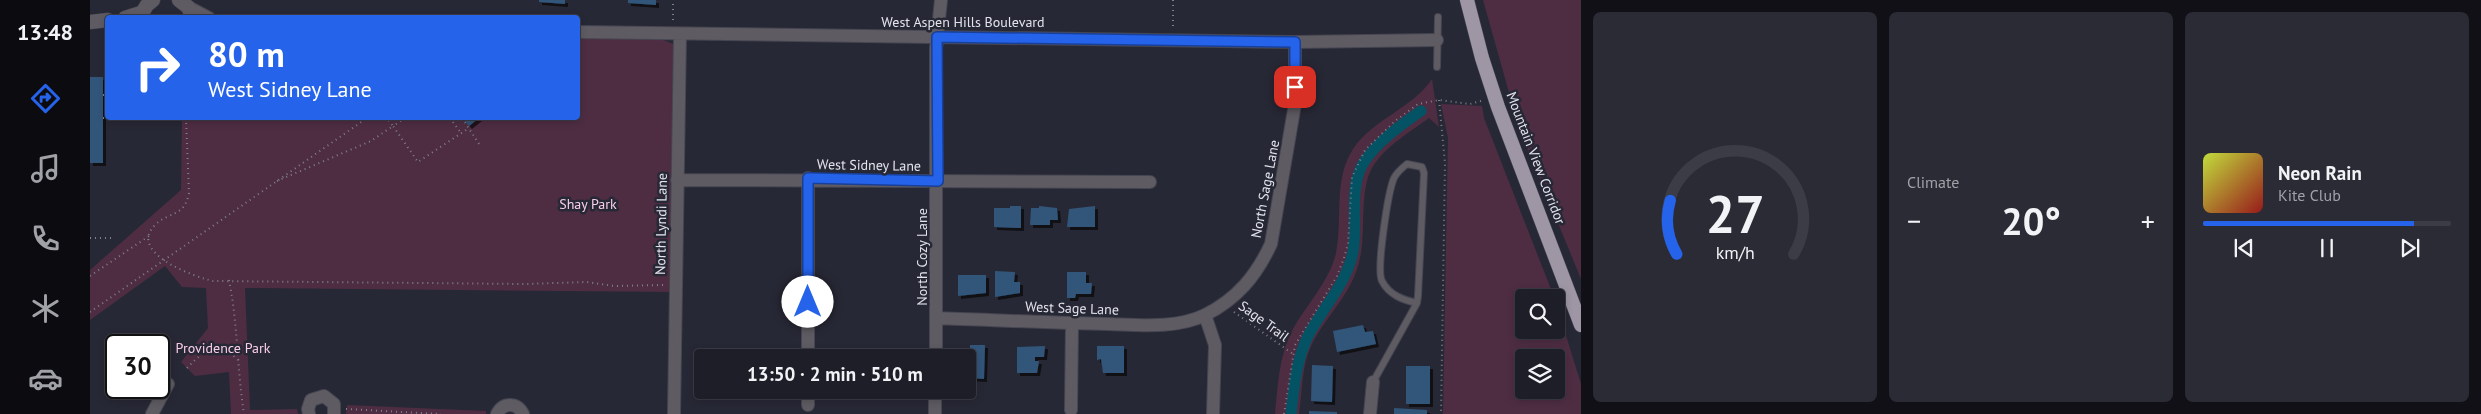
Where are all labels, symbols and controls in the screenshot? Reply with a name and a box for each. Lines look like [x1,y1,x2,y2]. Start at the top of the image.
street label: West Aspen Hills Boulevard [881,13,1045,31]
text: 13:48 [17,18,73,46]
text: 80 m [208,31,285,77]
icon: right [125,35,190,100]
pin [1274,66,1316,108]
icon: arrive [1281,73,1309,101]
text: West Sidney Lane [208,75,372,103]
icon: directions [28,81,63,116]
street label: Mountain View Corridor [1502,89,1570,227]
street label: North Sage Lane [1247,138,1283,240]
icon: music [28,151,63,186]
street label: West Sidney Lane [817,155,921,175]
text: Neon Rain [2278,161,2362,185]
text: Climate [1907,172,1959,192]
street label: North Lyndi Lane [651,173,671,275]
text: 27 [1706,180,1764,247]
text: Kite Club [2278,185,2341,205]
park label: Shay Park [559,195,617,213]
text: 20° [2001,196,2061,245]
text: − [1907,202,1921,239]
text: + [2141,202,2155,239]
street label: North Cozy Lane [913,208,931,306]
icon: phone [28,221,63,256]
icon: previous [2230,234,2258,262]
icon: pause [2313,234,2341,262]
icon: next [2396,234,2424,262]
text: km/h [1715,241,1755,264]
position arrow [781,275,833,327]
map controls [1515,289,1565,399]
button: search [1515,289,1565,339]
icon: climate [28,291,63,326]
street label: West Sage Lane [1025,297,1119,319]
street label: Sage Trail [1235,297,1293,345]
speed limit sign: 30 [105,334,170,399]
park label: Providence Park [176,339,271,357]
button: layers [1515,349,1565,399]
icon: car [28,361,63,396]
text: 13:50 · 2 min · 510 m [747,362,923,386]

